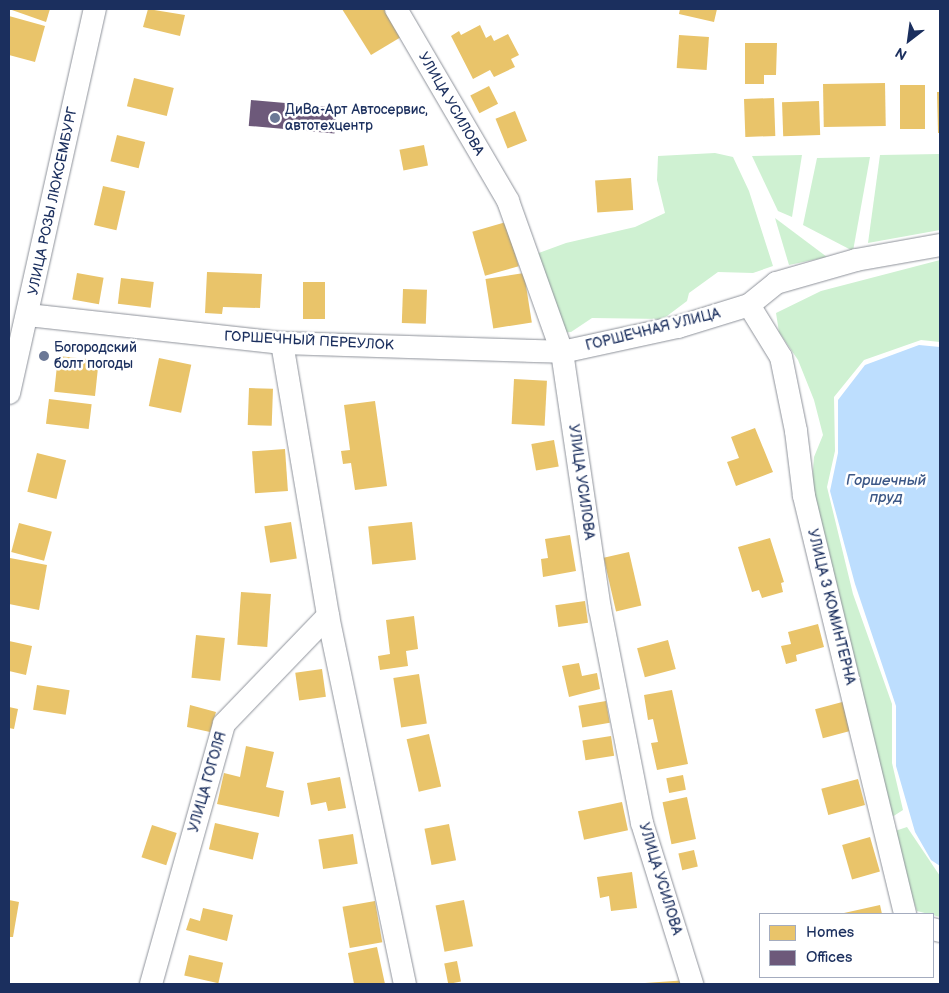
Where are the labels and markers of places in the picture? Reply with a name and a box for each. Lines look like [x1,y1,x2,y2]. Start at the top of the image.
place label: ДиВа-Арт Автосервис, автотехцентр [285,102,428,134]
marker: ДиВа-Арт Автосервис, автотехцентр [269,112,281,124]
place label: Богородский болт погоды [54,340,137,372]
marker: Богородский болт погоды [38,350,50,362]

